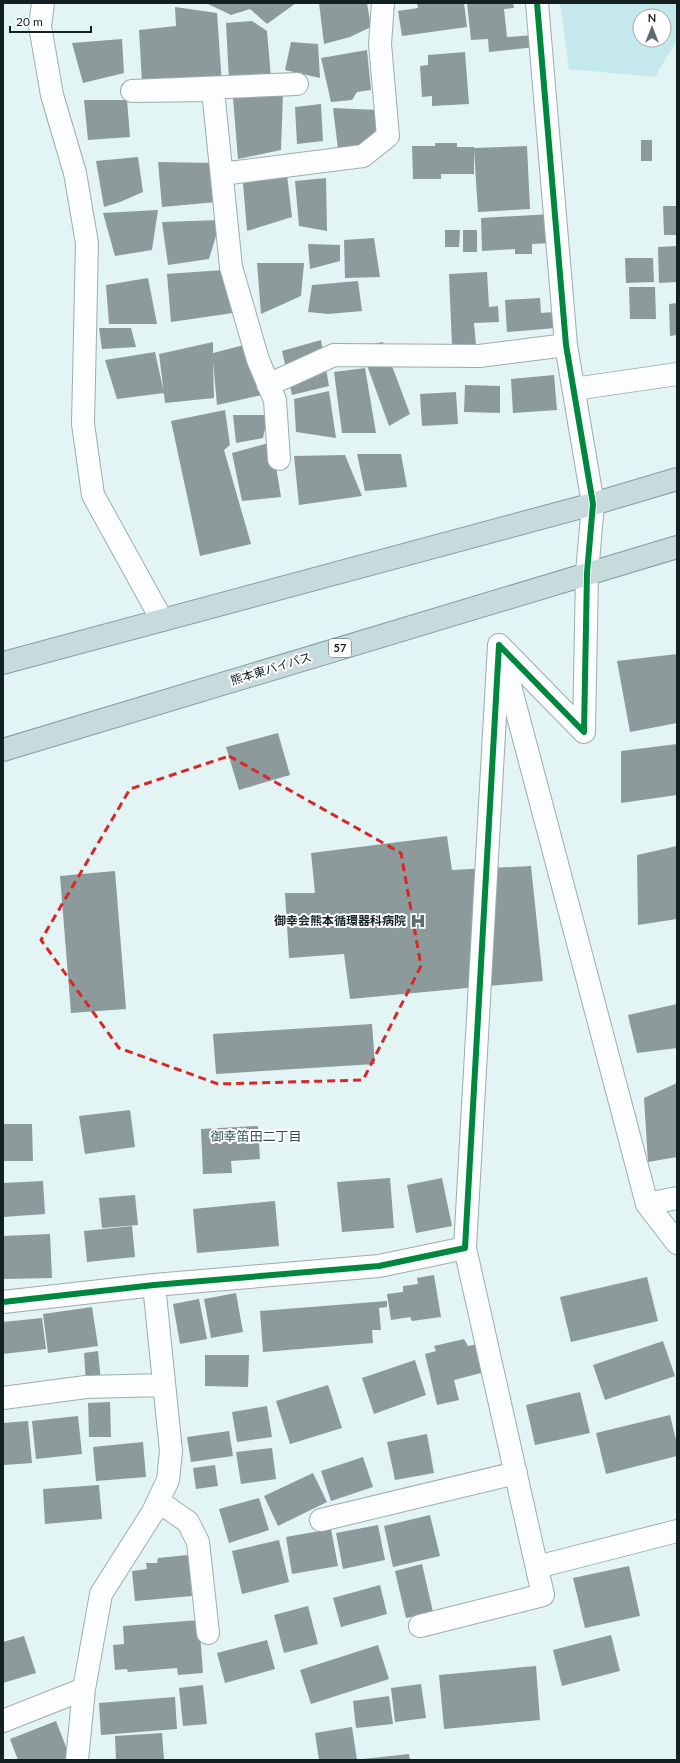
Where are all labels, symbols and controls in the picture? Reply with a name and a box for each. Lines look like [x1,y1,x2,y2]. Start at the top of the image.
scale bar [10,8,91,34]
north arrow [632,8,672,48]
text: N [648,11,656,24]
text: 20 m [16,14,43,29]
road number: 57 [329,639,351,657]
street label: 熊本東バイパス [229,649,313,688]
hospital icon: 御幸会熊本循環器科病院 [409,912,427,930]
place label: 御幸会熊本循環器科病院 [274,913,406,928]
district label: 御幸笛田二丁目 [210,1128,302,1144]

